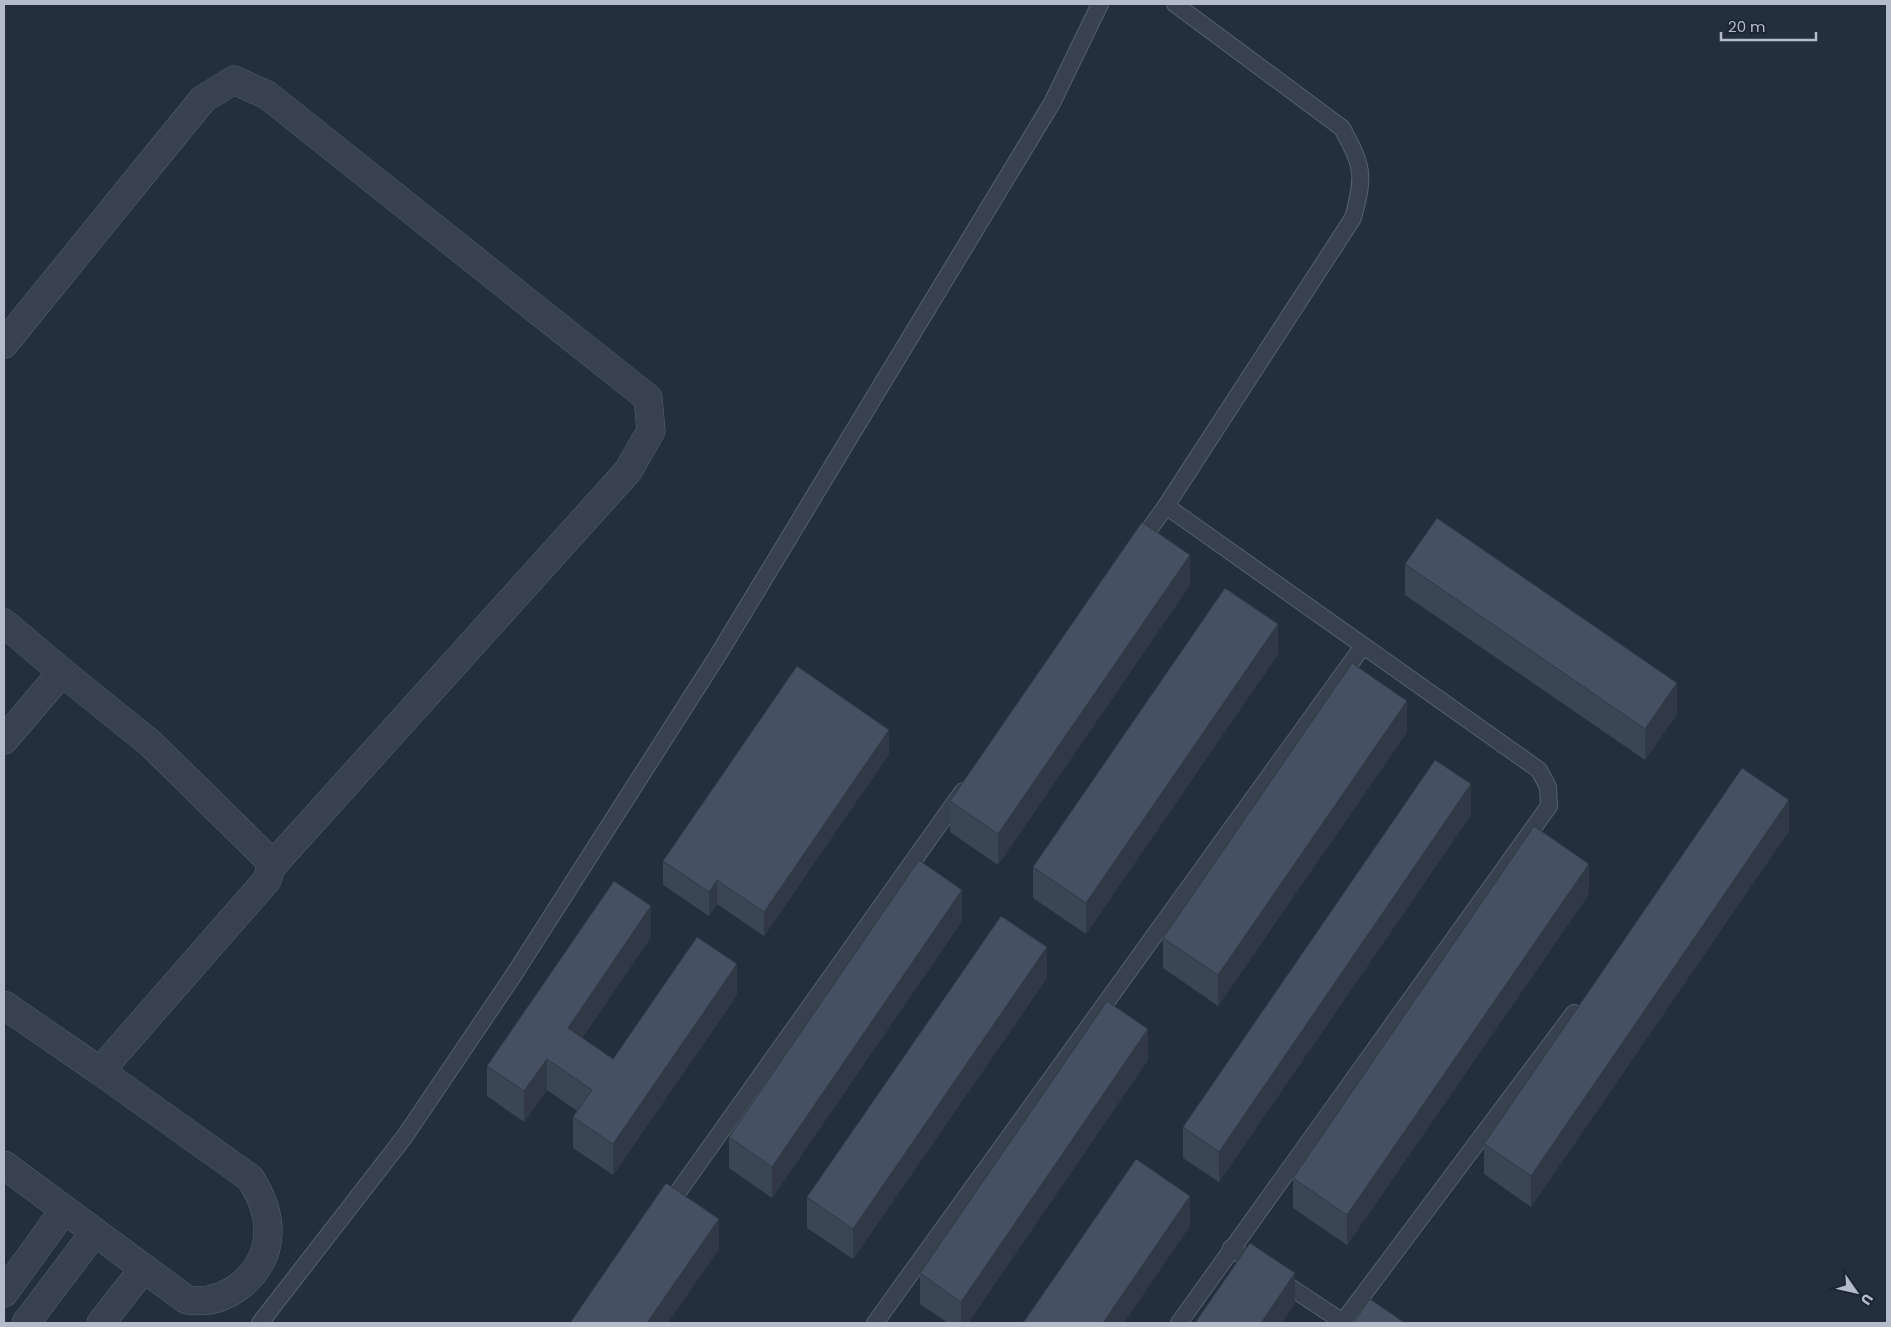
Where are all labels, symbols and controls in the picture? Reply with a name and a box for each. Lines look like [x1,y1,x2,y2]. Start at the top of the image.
scale bar [1721,10,1816,42]
text: 20 m [1728,16,1766,37]
north arrow [1831,1267,1881,1317]
text: U [1856,1290,1878,1309]

